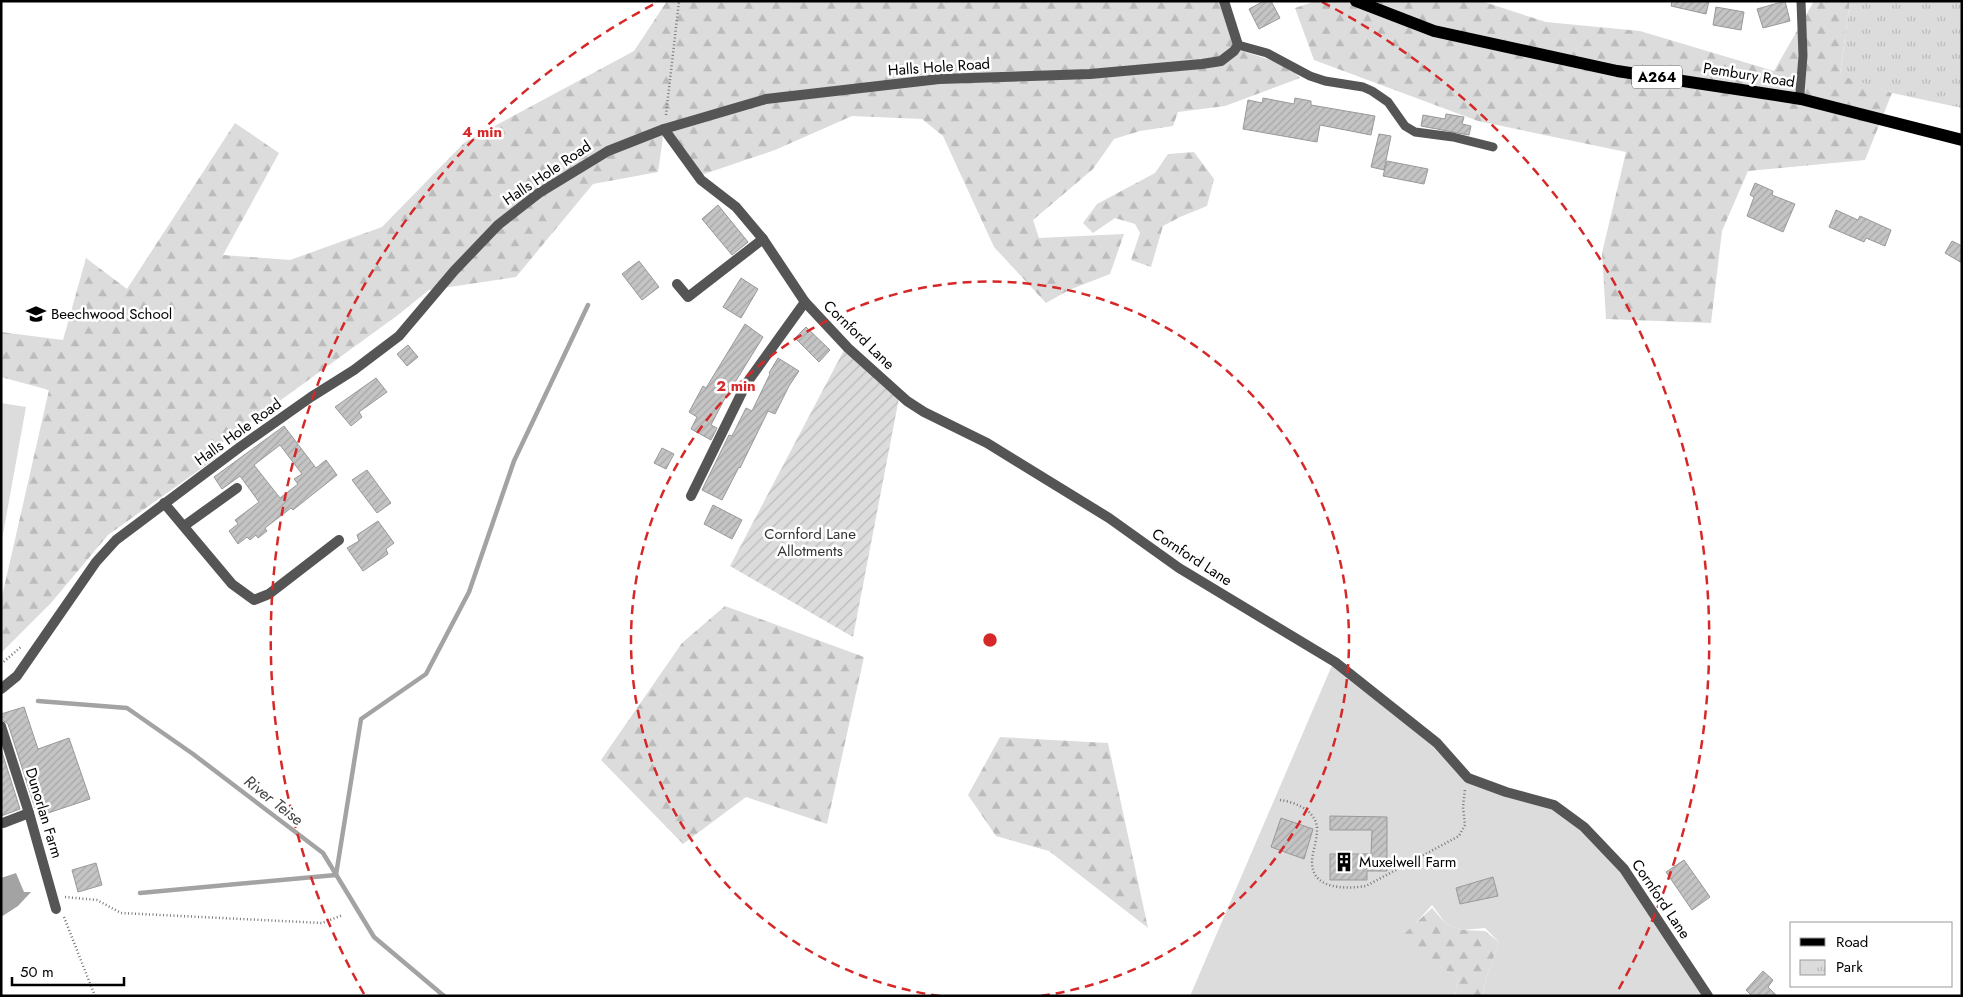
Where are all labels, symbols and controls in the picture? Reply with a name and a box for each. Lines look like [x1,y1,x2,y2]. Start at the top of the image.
street label: Halls Hole Road [887,52,991,82]
street label: Pembury Road [1702,57,1796,93]
road number: A264 [1632,66,1682,88]
text: 4 min [462,121,502,143]
street label: Halls Hole Road [498,135,596,211]
street label: Cornford Lane [818,295,900,375]
school or university icon: Beechwood School [25,303,47,325]
place label: Beechwood School [51,303,172,325]
text: 2 min [716,375,756,397]
street label: Halls Hole Road [190,393,286,471]
park label: Cornford Lane Allotments [764,523,856,562]
street label: Cornford Lane [1148,523,1237,591]
centre of rings [981,631,999,649]
street label: Dunorlan Farm [20,765,68,861]
water label: River Teise [239,770,308,831]
building icon: Muxelwell Farm [1333,851,1355,873]
place label: Muxelwell Farm [1359,851,1457,873]
street label: Cornford Lane [1626,855,1696,943]
legend [1790,922,1953,987]
text: Road [1836,931,1868,953]
scale bar [12,954,125,986]
text: Park [1836,956,1863,978]
text: 50 m [20,961,54,983]

